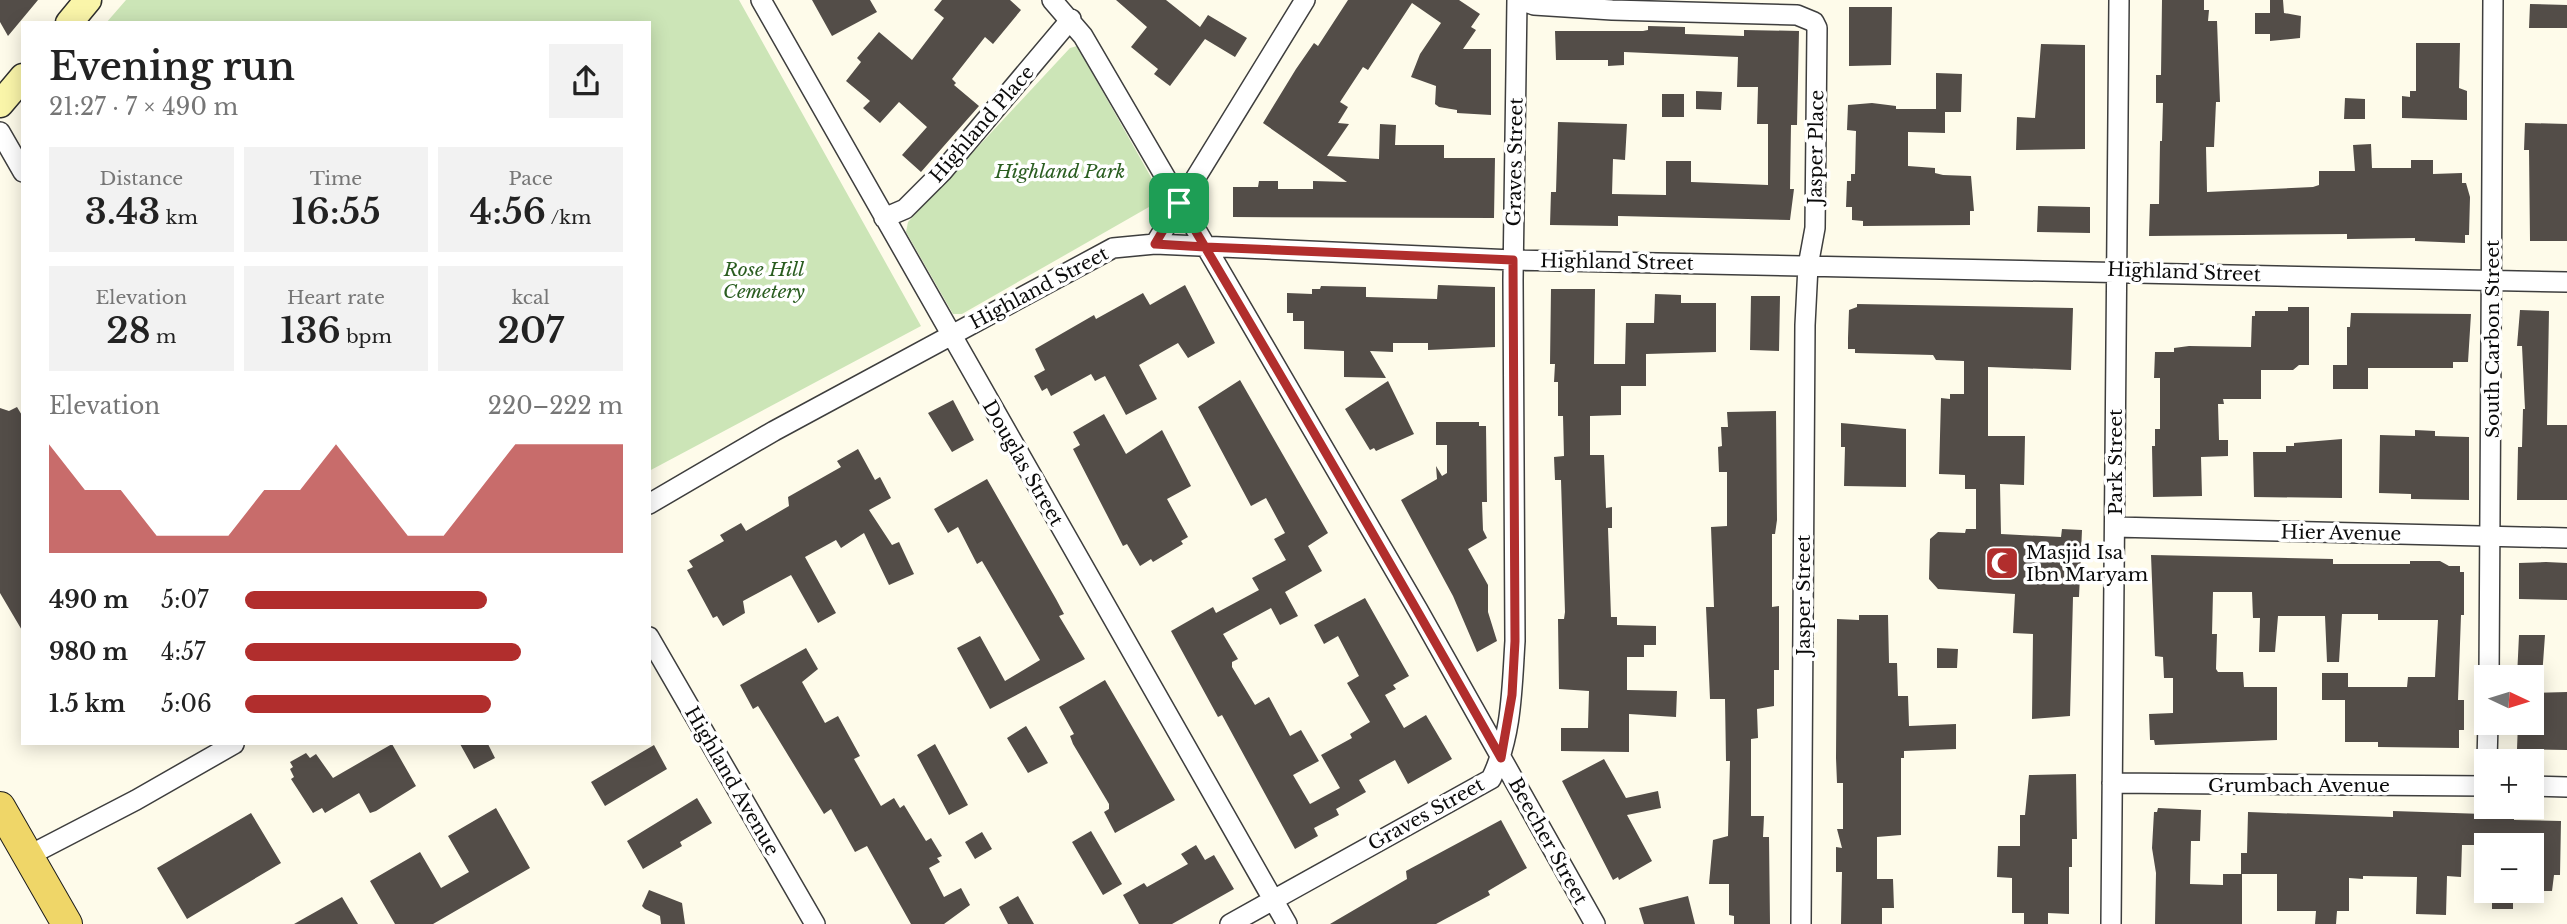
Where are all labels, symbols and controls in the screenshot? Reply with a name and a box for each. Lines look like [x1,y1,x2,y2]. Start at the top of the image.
text: Evening run [49,43,295,90]
button: share [549,44,623,118]
street label: Highland Place [925,61,1039,187]
street label: Jasper Place [1803,89,1828,208]
text: 21:27 · 7 × 490 m [49,93,238,121]
street label: Graves Street [1502,96,1528,227]
park label: Highland Park [994,160,1125,183]
text: Distance [99,167,183,190]
text: Time [310,167,362,190]
text: Pace [508,167,553,190]
pin [1149,173,1209,233]
icon: arrive [1160,184,1198,222]
text: 3.43 [85,190,160,233]
text: 16:55 [291,190,381,233]
text: 4:56 [470,190,546,233]
text: km [160,206,198,229]
text: /km [546,206,591,229]
street label: South Carbon Street [2481,239,2504,438]
street label: Highland Street [966,241,1113,334]
street label: Highland Street [1540,249,1695,275]
park label: Rose Hill Cemetery [723,258,805,303]
street label: Highland Street [2107,258,2262,286]
text: Elevation [95,286,187,309]
text: Heart rate [287,286,385,309]
text: kcal [512,286,550,309]
text: 28 [106,309,151,352]
text: 136 [280,309,341,352]
text: 207 [498,309,564,352]
text: m [151,325,176,348]
text: bpm [341,325,392,348]
text: Elevation [49,392,160,420]
text: 220–222 m [488,392,623,420]
street label: Douglas Street [978,396,1069,531]
street label: Park Street [2104,408,2127,515]
street label: Hier Avenue [2281,520,2401,546]
street label: Jasper Street [1792,534,1815,658]
place label: Masjid Isa Ibn Maryam [2026,541,2148,586]
mosque icon: Masjid Isa Ibn Maryam [1983,544,2021,582]
text: 490 m [49,586,129,614]
text: 5:07 [161,586,209,614]
text: 980 m [49,638,128,666]
text: 4:57 [161,638,206,666]
north arrow [2474,665,2544,735]
map controls [2474,665,2544,903]
text: 1.5 km [49,690,126,718]
text: 5:06 [161,690,212,718]
street label: Highland Avenue [680,702,784,860]
button: + [2474,749,2544,819]
street label: Graves Street [1364,772,1489,855]
street label: Beecher Street [1504,773,1593,909]
street label: Grumbach Avenue [2208,774,2390,797]
button: − [2474,833,2544,903]

